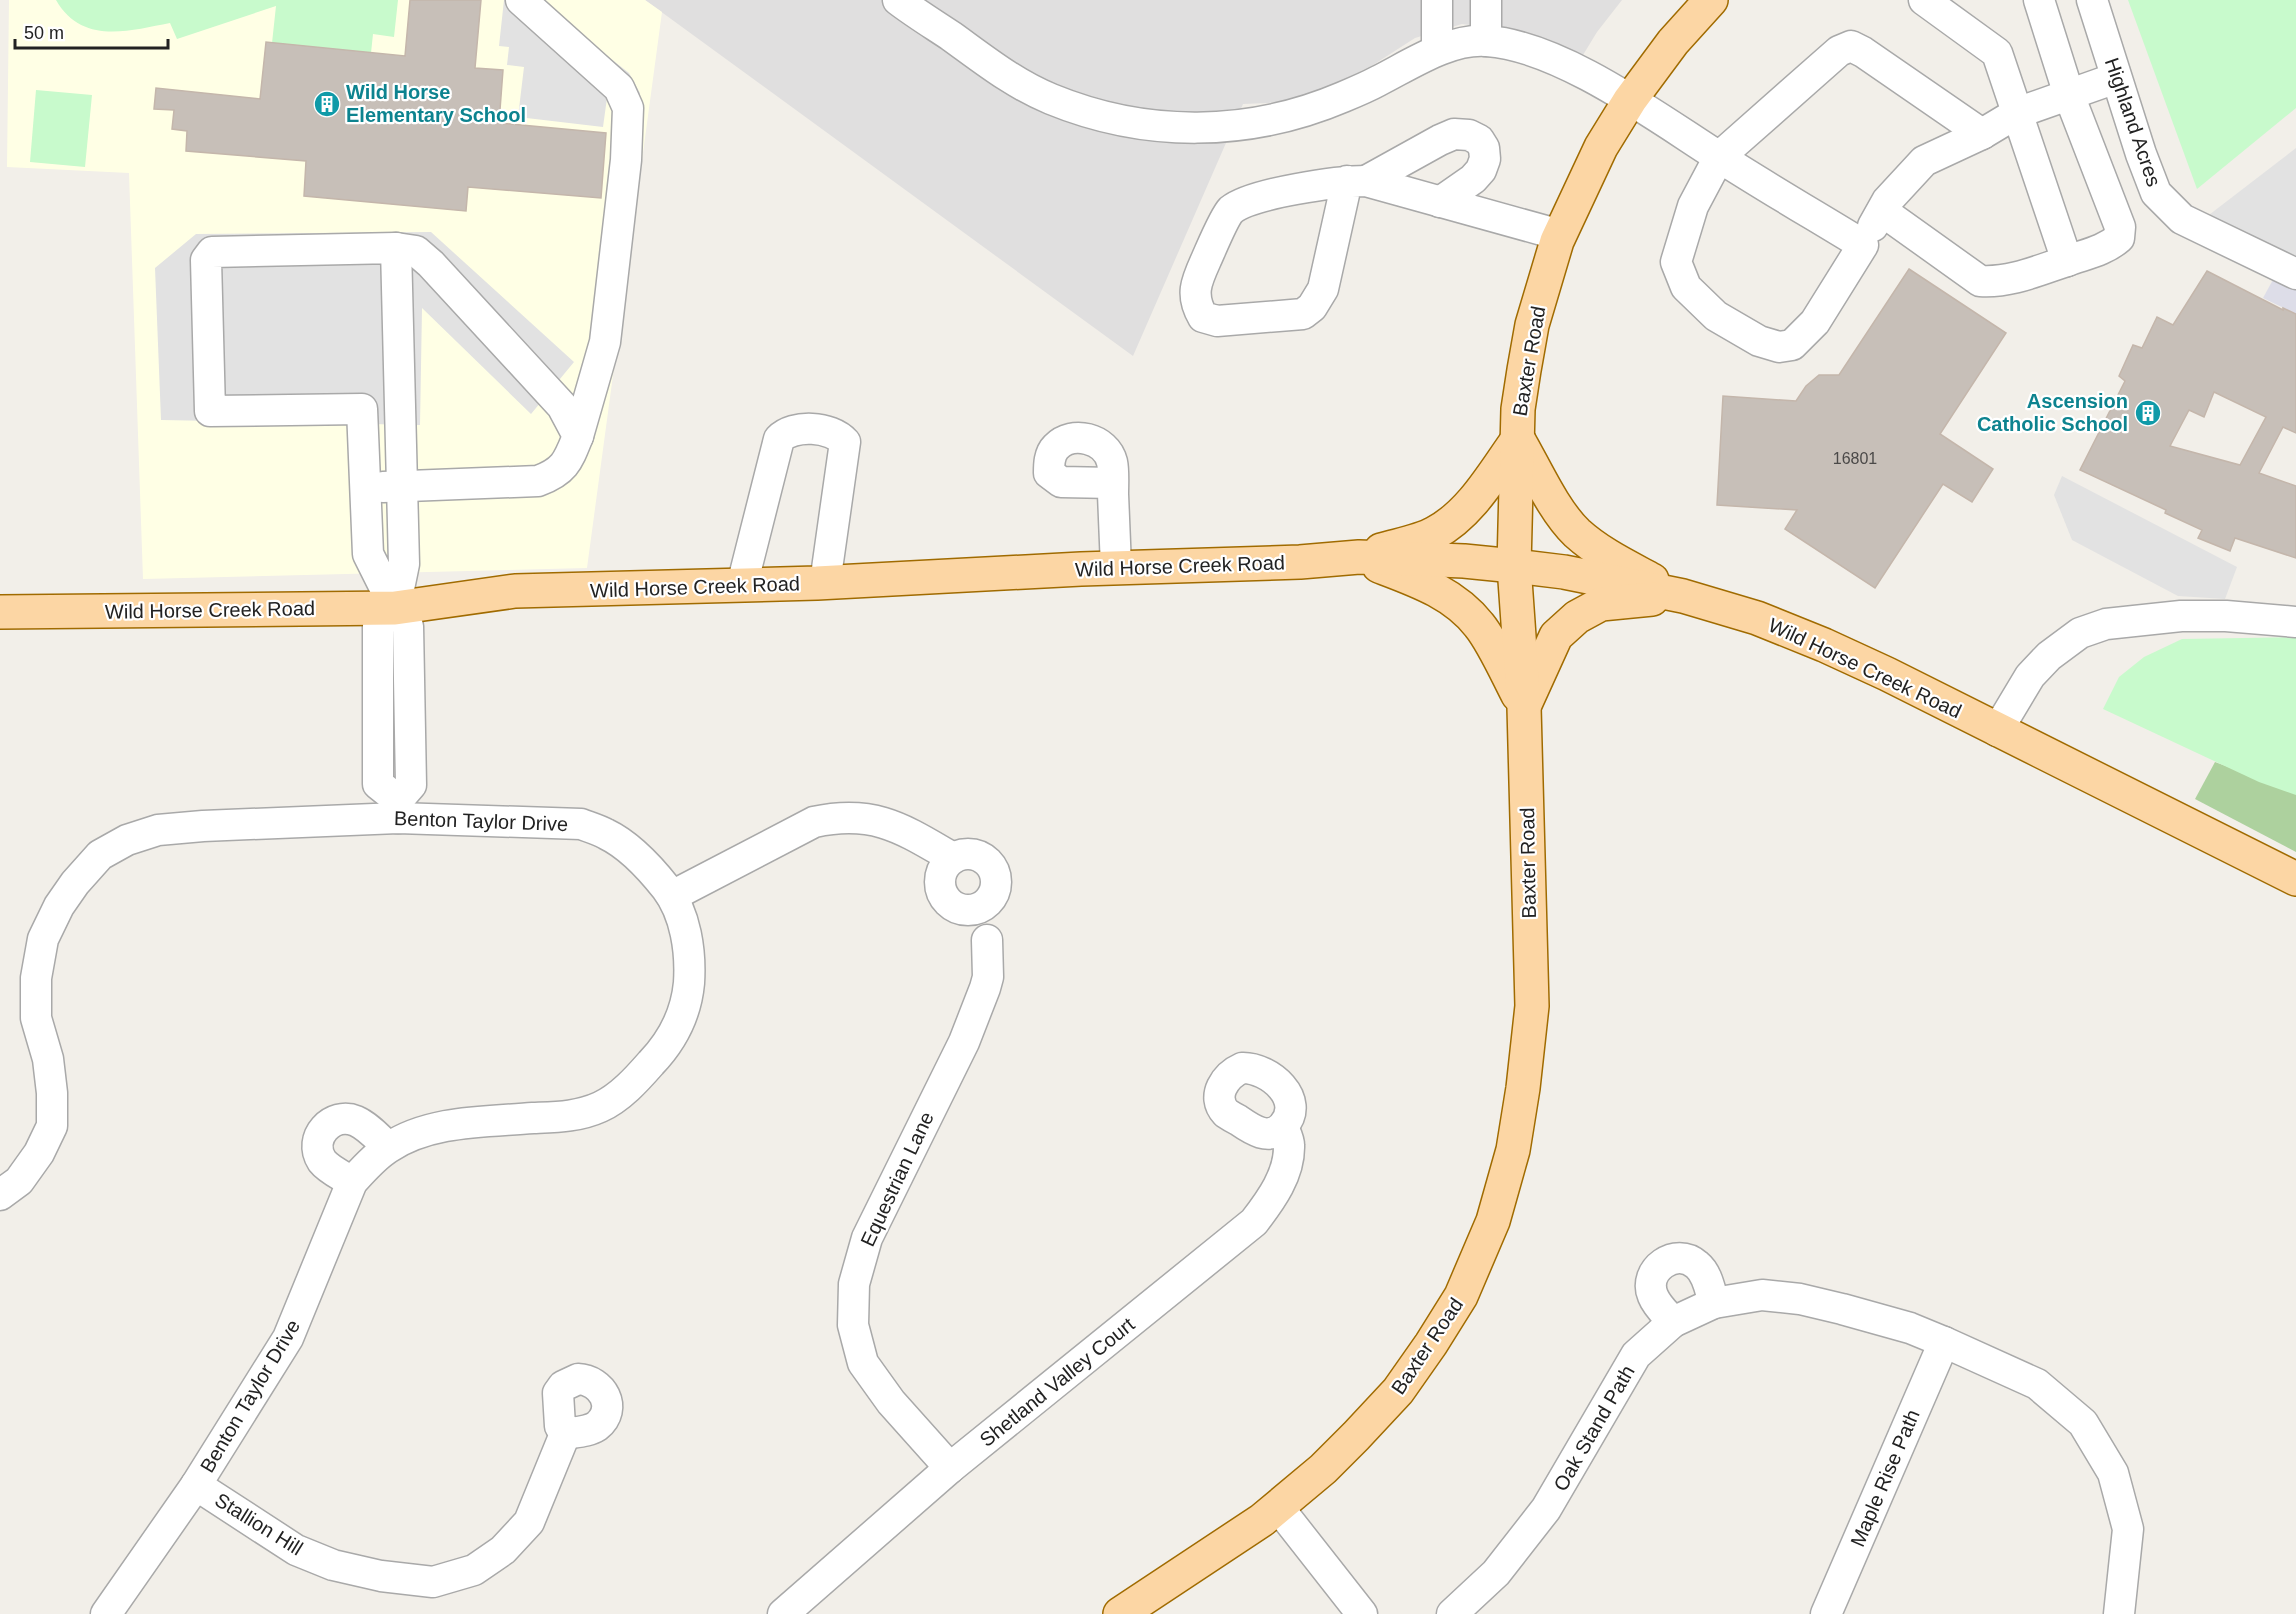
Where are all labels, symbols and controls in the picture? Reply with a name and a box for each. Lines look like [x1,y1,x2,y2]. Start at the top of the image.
scale bar [15,12,168,50]
text: 50 m [24,23,64,43]
street label: Highland Acres [2101,55,2165,189]
place label: Wild Horse Elementary School [346,81,526,126]
building icon: Wild Horse Elementary School [312,89,342,119]
street label: Baxter Road [1509,304,1549,418]
place label: Ascension Catholic School [1977,390,2128,435]
building icon: Ascension Catholic School [2133,398,2163,428]
house number: 16801 [1833,450,1877,467]
street label: Wild Horse Creek Road [1075,551,1285,581]
street label: Wild Horse Creek Road [590,572,800,602]
street label: Wild Horse Creek Road [105,597,315,623]
street label: Wild Horse Creek Road [1765,614,1965,722]
street label: Benton Taylor Drive [394,807,568,835]
street label: Baxter Road [1516,807,1540,919]
street label: Equestrian Lane [856,1108,938,1250]
street label: Baxter Road [1387,1294,1467,1398]
street label: Shetland Valley Court [975,1313,1139,1451]
street label: Benton Taylor Drive [196,1316,304,1476]
street label: Oak Stand Path [1549,1361,1639,1495]
street label: Maple Rise Path [1846,1406,1924,1550]
street label: Stallion Hill [211,1488,307,1560]

